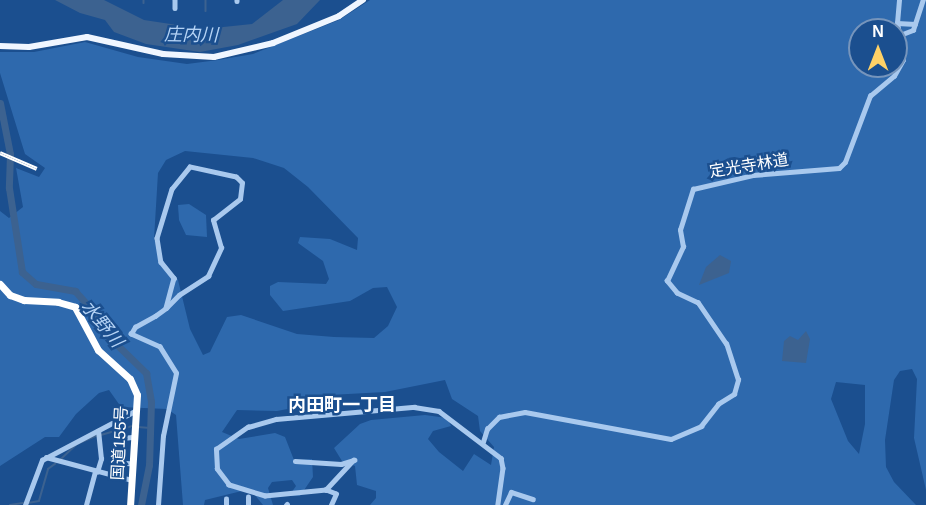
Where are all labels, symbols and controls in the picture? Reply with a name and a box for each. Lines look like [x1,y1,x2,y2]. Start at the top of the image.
north arrow [848,18,908,78]
text: N [872,23,884,40]
water label: 庄内川 [164,24,218,46]
street label: 定光寺林道 [708,150,790,182]
water label: 水野川 [77,296,127,352]
district label: 内田町一丁目 [288,394,396,416]
street label: 国道155号 [108,405,132,481]

